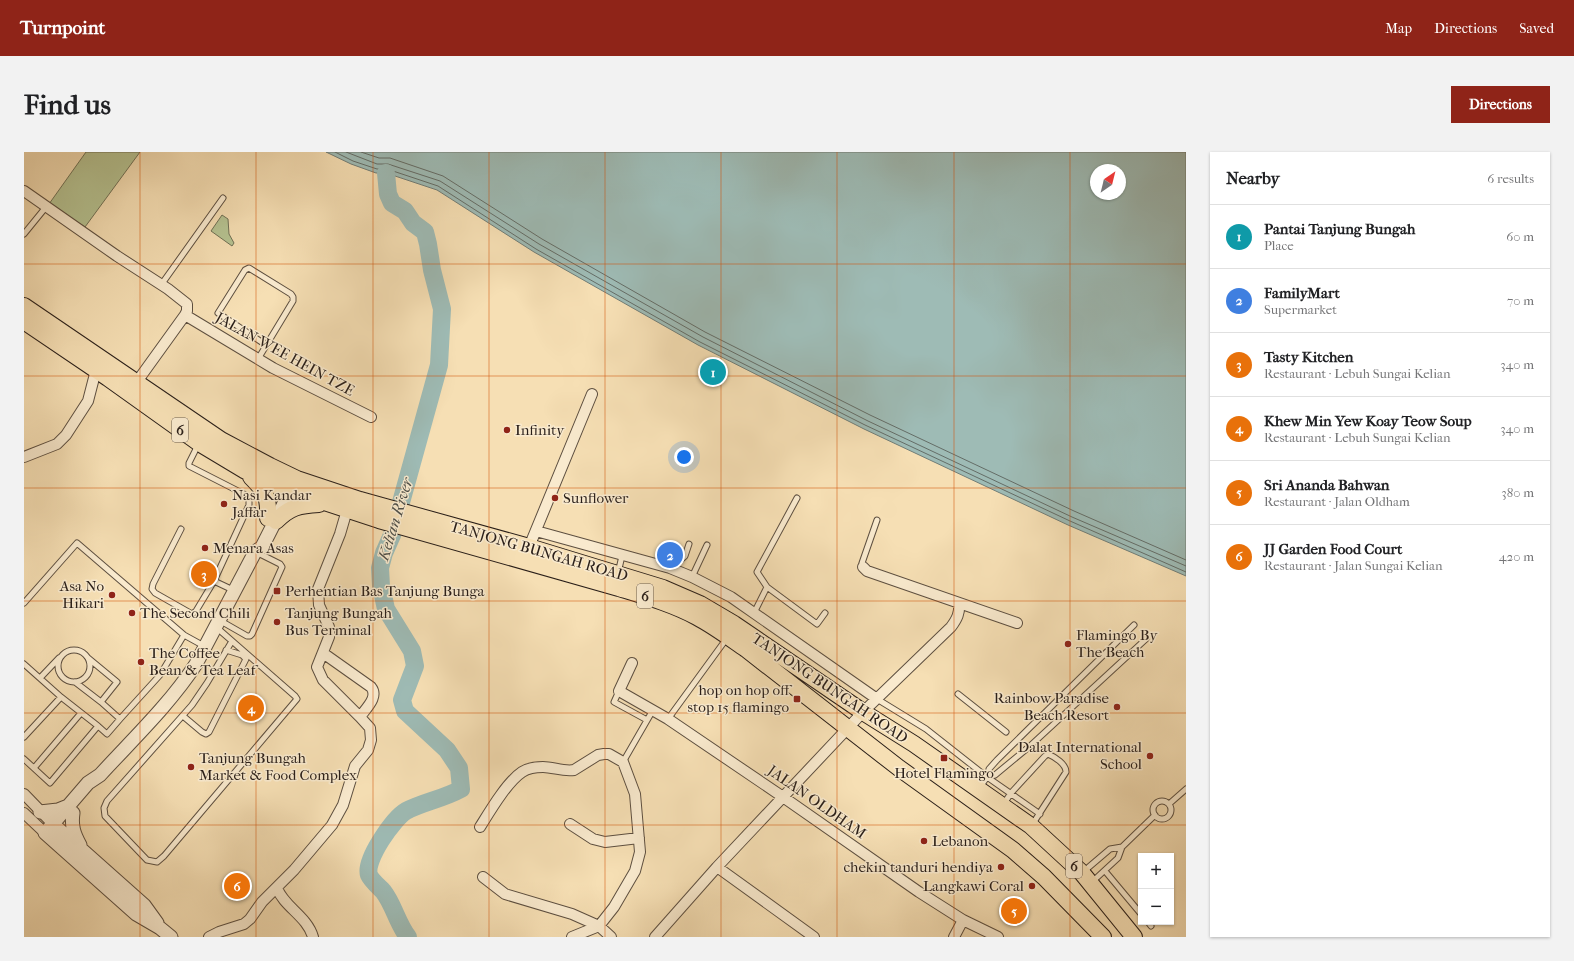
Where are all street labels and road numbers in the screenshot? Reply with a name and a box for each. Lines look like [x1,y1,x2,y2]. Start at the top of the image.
street label: JALAN WEE HEIN TZE [211,308,358,400]
road number: 6 [172,418,188,442]
street label: TANJONG BUNGAH ROAD [448,517,630,585]
road number: 6 [637,584,653,608]
street label: TANJONG BUNGAH ROAD [749,629,911,747]
street label: JALAN OLDHAM [763,761,870,843]
road number: 6 [1066,854,1082,878]

